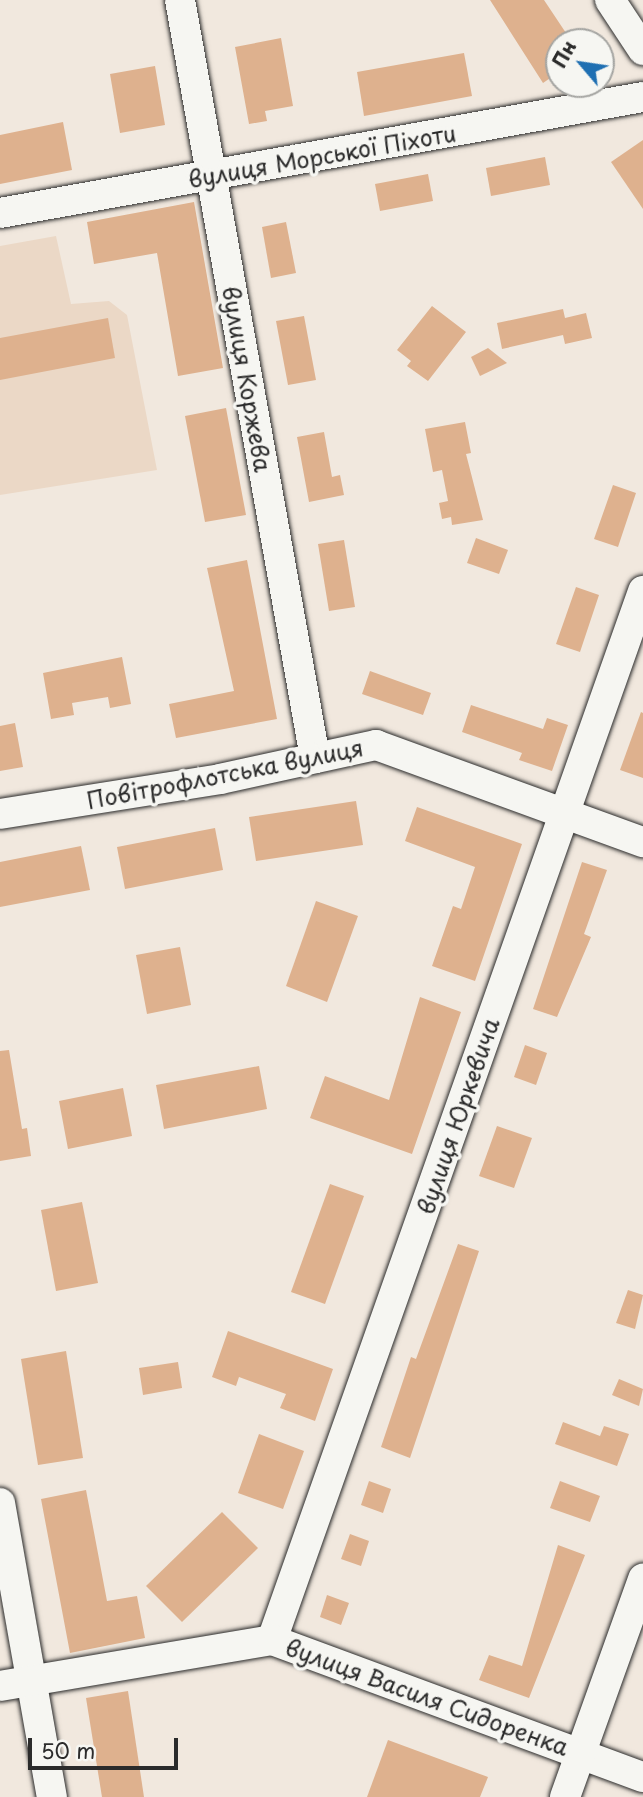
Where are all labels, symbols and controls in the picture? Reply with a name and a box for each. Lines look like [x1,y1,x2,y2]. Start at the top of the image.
north arrow [545,28,615,98]
text: Пн [544,35,582,73]
street label: вулиця Морської Піхоти [186,119,458,193]
street label: вулиця Коржева [217,284,277,474]
street label: Повітрофлотська вулиця [84,734,366,814]
street label: вулиця Юркевича [411,1014,505,1218]
street label: вулиця Василя Сидоренка [281,1633,573,1761]
scale bar [32,1724,182,1768]
text: 50 m [41,1734,95,1766]

